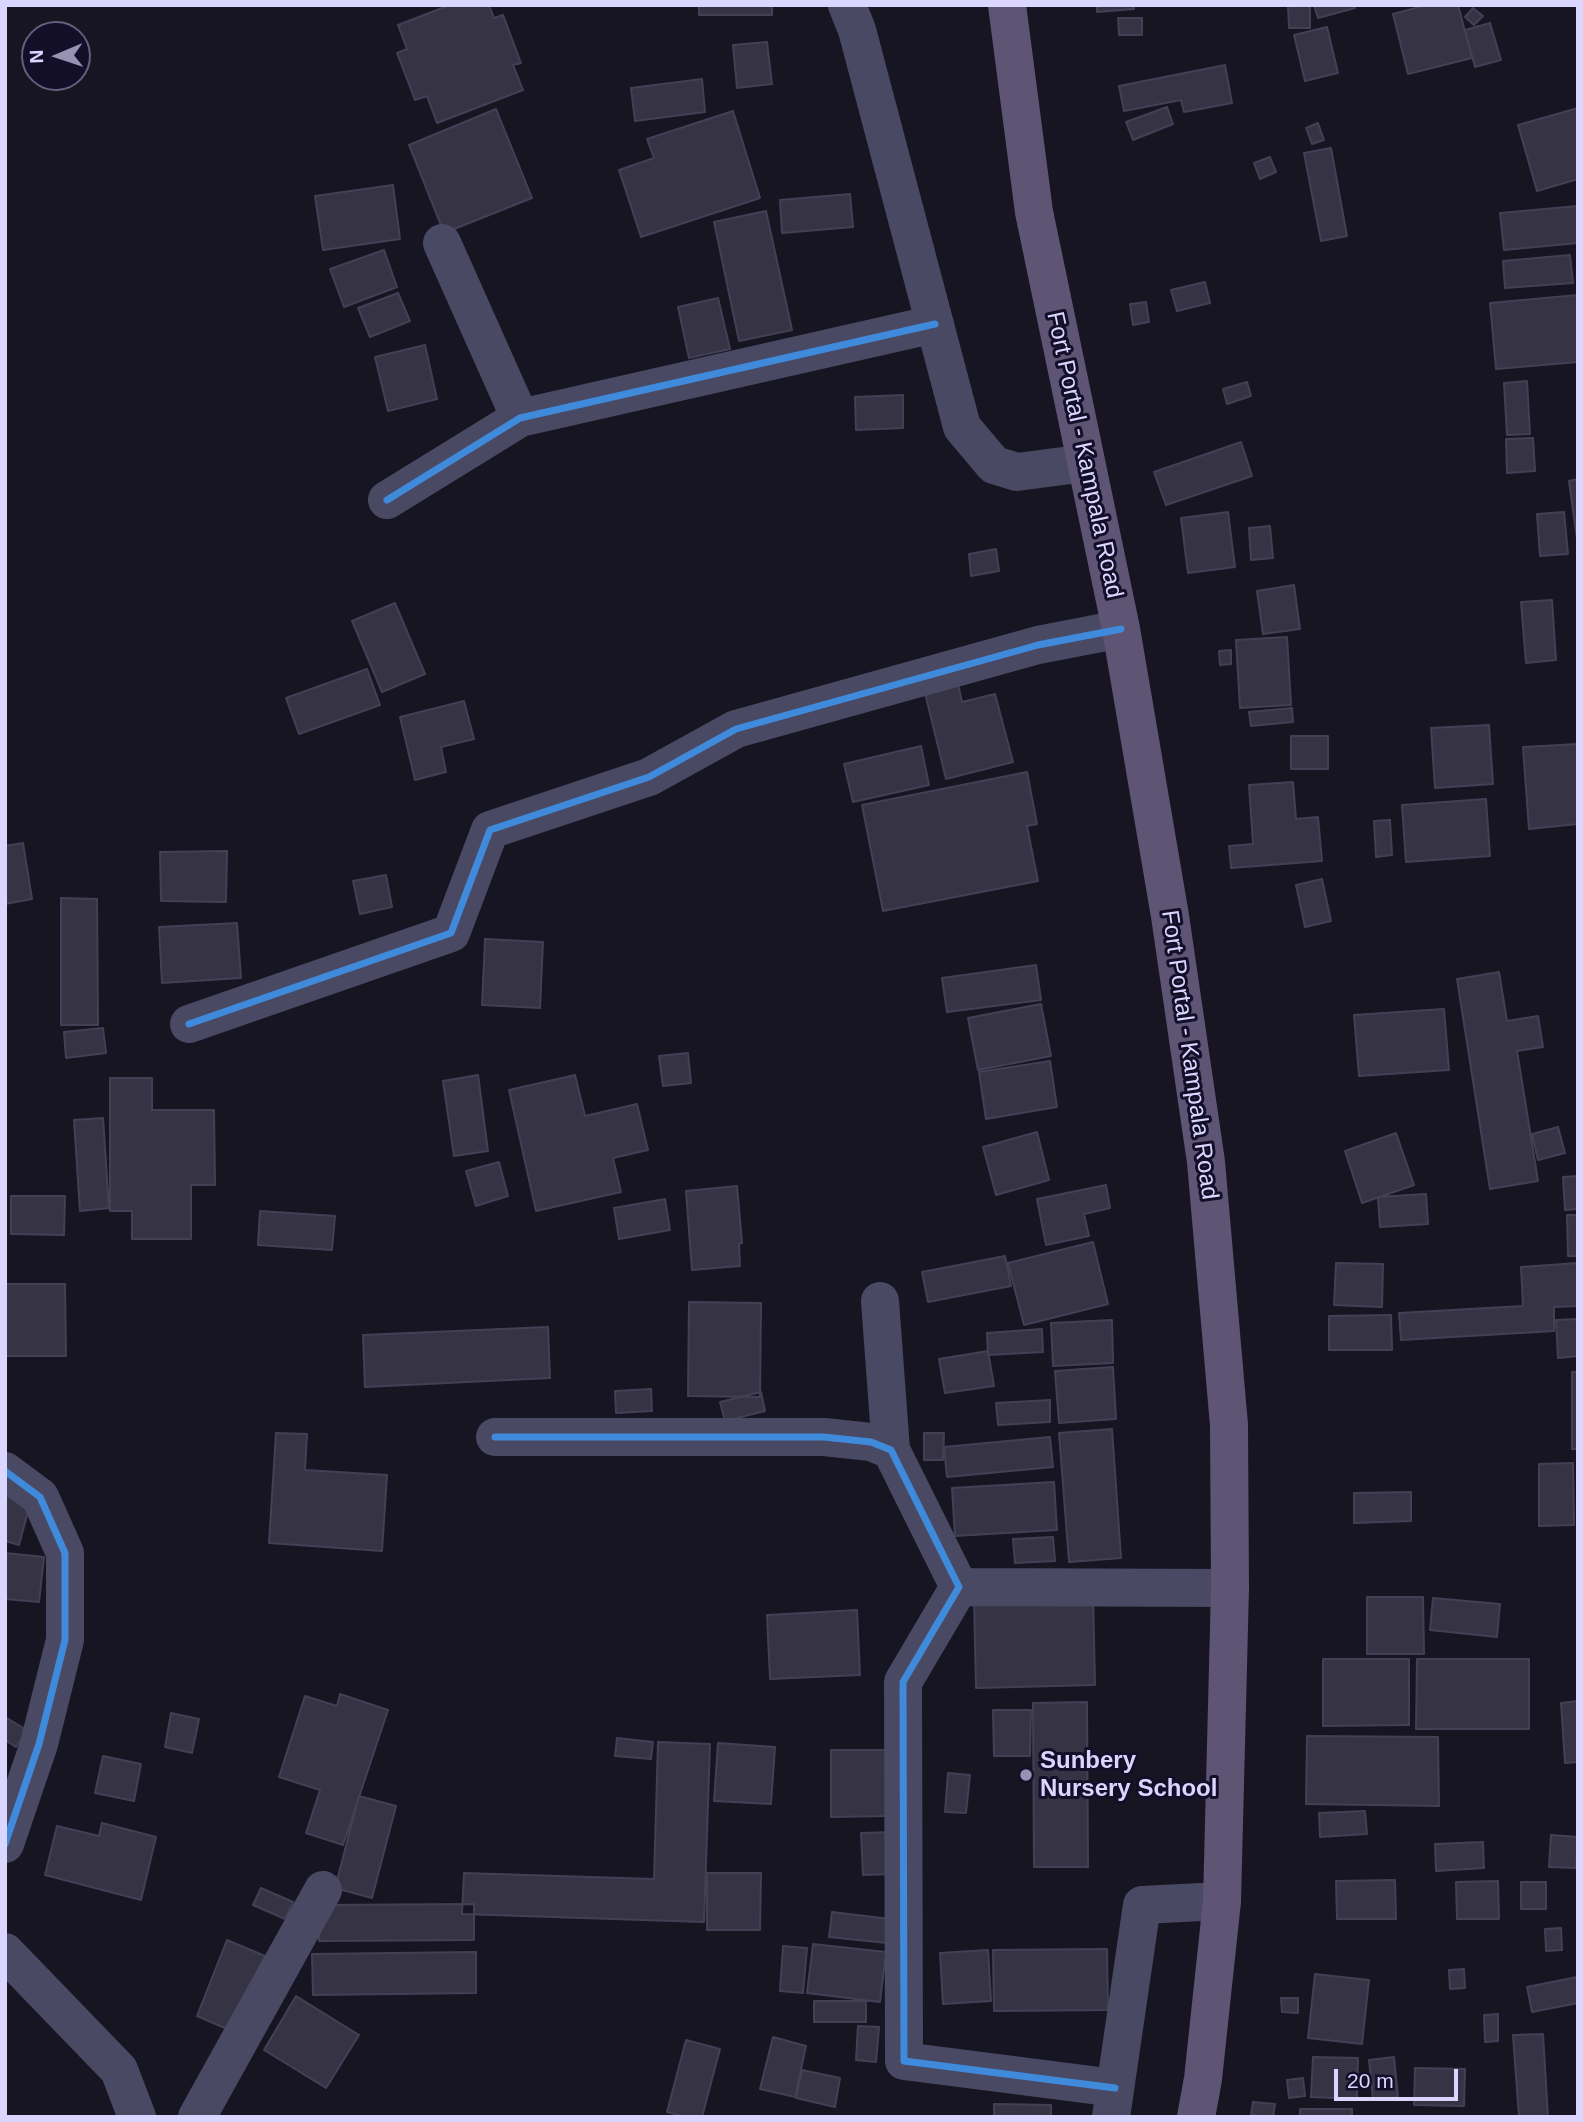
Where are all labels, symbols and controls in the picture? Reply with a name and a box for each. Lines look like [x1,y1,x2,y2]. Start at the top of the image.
north arrow [21,21,91,91]
text: N [26,49,47,64]
street label: Fort Portal - Kampala Road [1040,309,1128,601]
street label: Fort Portal - Kampala Road [1154,908,1224,1202]
place label: Sunbery Nursery School [1040,1747,1217,1803]
marker: Sunbery Nursery School [1018,1767,1034,1783]
scale bar [1338,2056,1462,2100]
text: 20 m [1347,2069,1394,2092]

